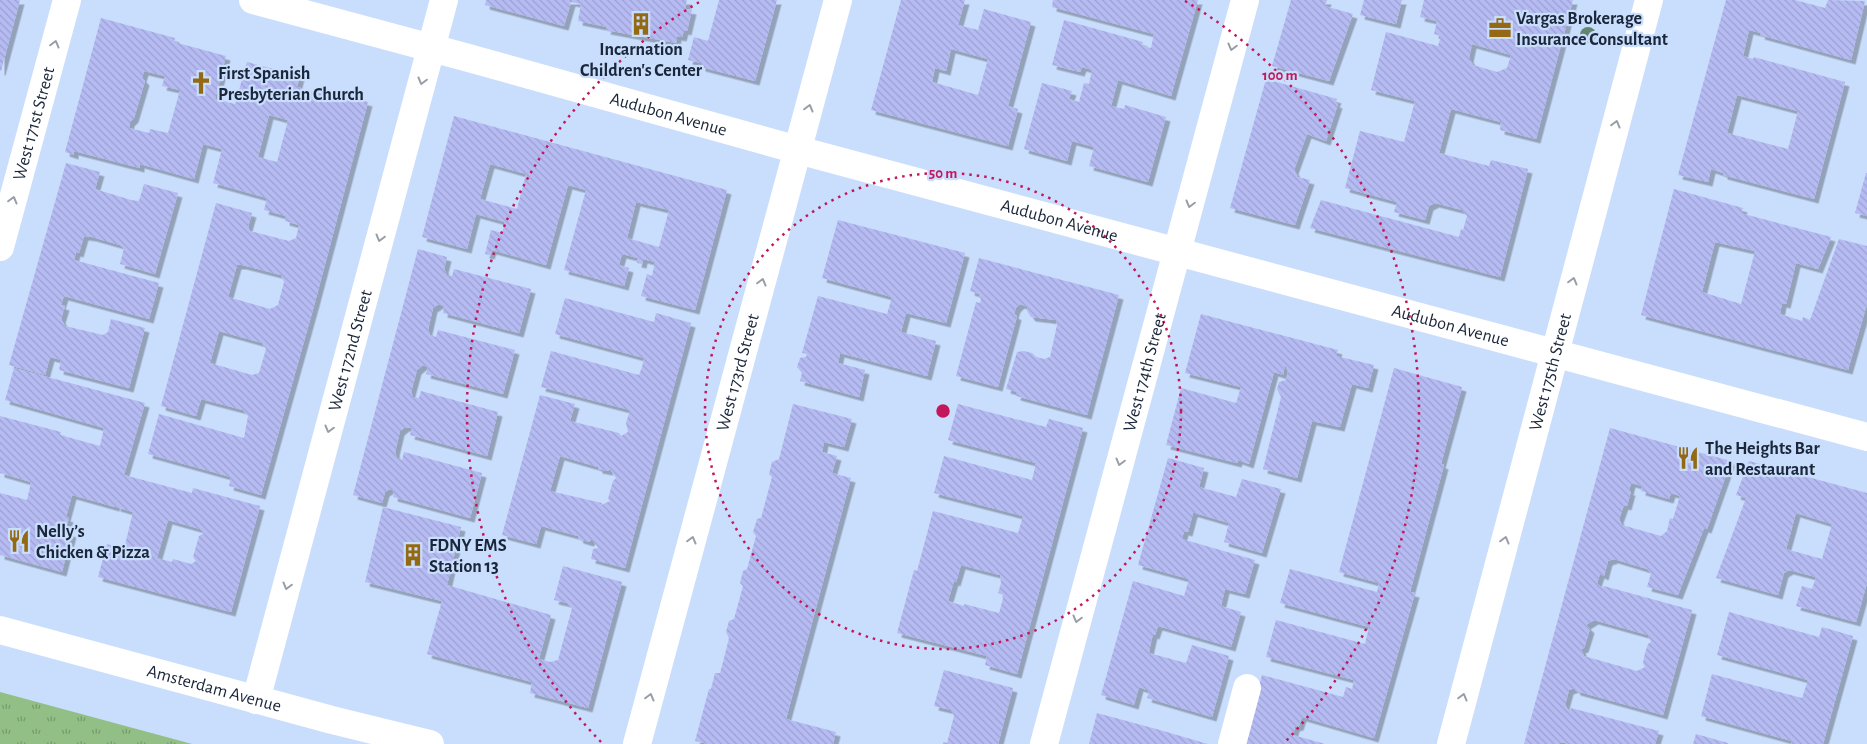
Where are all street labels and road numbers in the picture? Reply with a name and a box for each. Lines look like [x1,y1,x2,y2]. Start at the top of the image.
street label: West 171st Street [11,65,59,182]
street label: Audubon Avenue [608,90,729,140]
street label: Audubon Avenue [999,197,1120,245]
street label: West 172nd Street [326,288,376,413]
street label: Audubon Avenue [1390,302,1511,350]
street label: West 174th Street [1121,311,1170,434]
street label: West 175th Street [1527,311,1575,433]
street label: West 173rd Street [714,312,763,433]
street label: Amsterdam Avenue [145,662,283,716]

